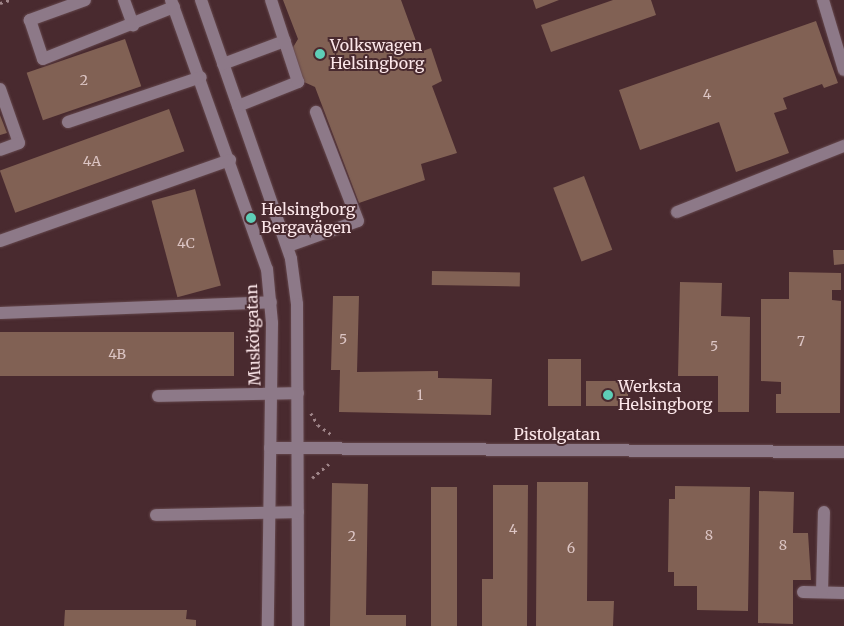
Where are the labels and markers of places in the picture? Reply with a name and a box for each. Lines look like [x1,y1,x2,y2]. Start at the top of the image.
place label: Volkswagen Helsingborg [330,35,425,73]
marker: Volkswagen Helsingborg [314,48,326,60]
place label: Helsingborg Bergavägen [261,199,356,237]
marker: Helsingborg Bergavägen [245,212,257,224]
place label: Werksta Helsingborg [618,376,713,414]
marker: Werksta Helsingborg [602,389,614,401]

